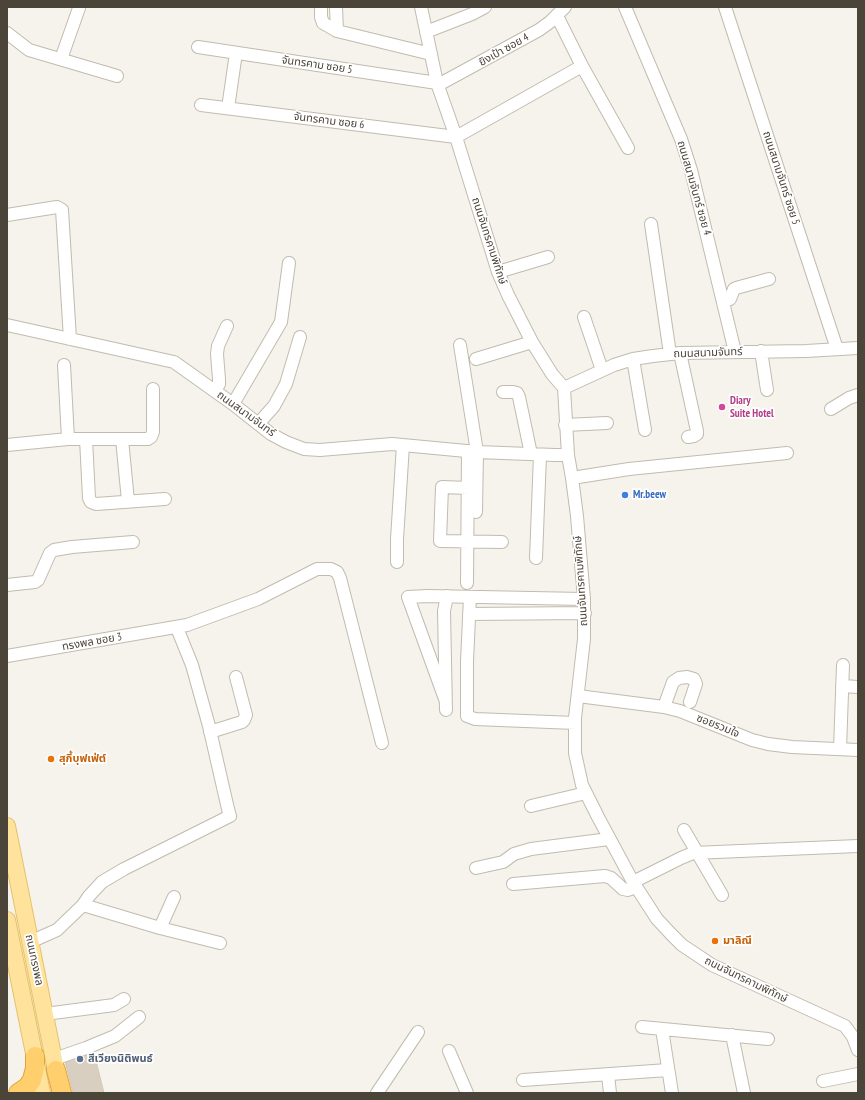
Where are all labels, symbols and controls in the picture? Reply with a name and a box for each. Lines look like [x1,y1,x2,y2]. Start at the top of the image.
street label: ยิงเป้า ซอย 4 [477,31,531,69]
street label: จันทรคาม ซอย 5 [281,54,353,76]
street label: จันทรคาม ซอย 6 [293,110,365,132]
street label: ถนนสนามจันทร์ ซอย 5 [760,130,802,226]
street label: ถนนสนามจันทร์ ซอย 4 [674,139,714,237]
street label: ถนนจันทรคามพิทักษ์ [469,196,509,286]
street label: ถนนสนามจันทร์ [673,345,743,361]
street label: ถนนสนามจันทร์ [214,388,278,440]
place label: Diary Suite Hotel [730,394,774,420]
marker: Diary Suite Hotel [717,402,727,412]
place label: Mr.beew [633,488,666,502]
marker: Mr.beew [620,490,630,500]
street label: ถนนจันทรคามพิทักษ์ [571,535,591,627]
street label: ทรงพล ซอย 3 [61,630,123,654]
street label: ซอยรวมใจ [695,711,741,741]
place label: สุกี้บุฟเฟ่ต์ [59,752,106,766]
marker: สุกี้บุฟเฟ่ต์ [46,754,56,764]
street label: ถนนทรงพล [22,933,46,987]
place label: มาลิณี [723,934,752,948]
marker: มาลิณี [710,936,720,946]
street label: ถนนจันทรคามพิทักษ์ [702,954,790,1006]
place label: สีเวียงนิติพนธ์ [88,1052,153,1066]
marker: สีเวียงนิติพนธ์ [75,1054,85,1064]

